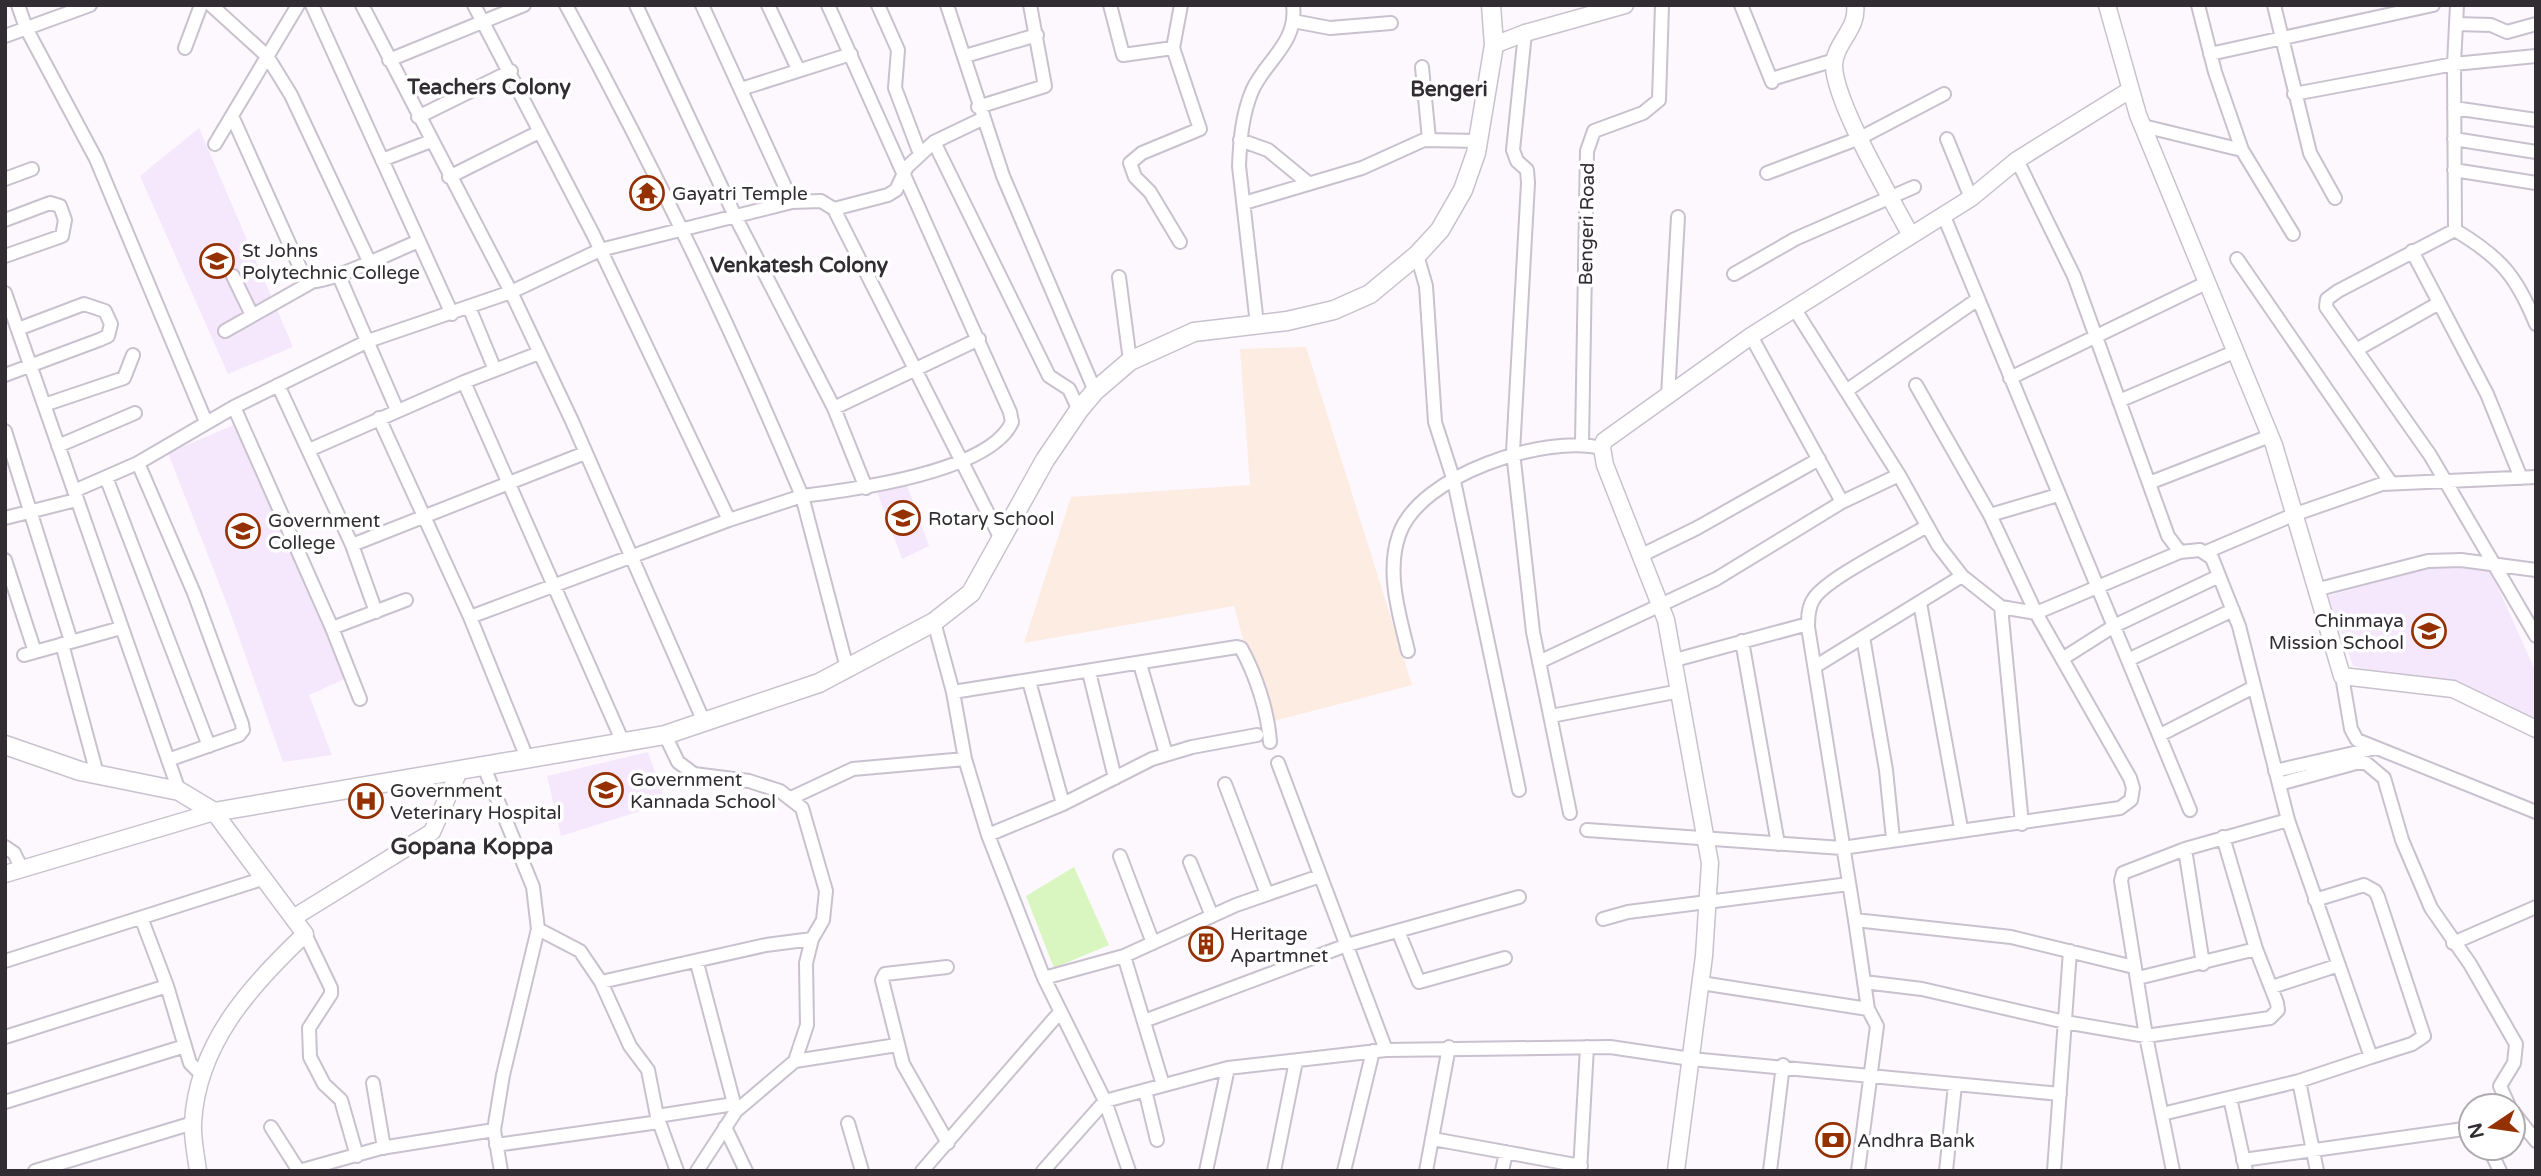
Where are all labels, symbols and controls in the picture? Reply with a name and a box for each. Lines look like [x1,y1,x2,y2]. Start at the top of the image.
district label: Teachers Colony [406,75,571,100]
district label: Bengeri [1410,77,1488,102]
street label: Bengeri Road [1575,162,1599,286]
temple icon: Gayatri Temple [628,174,666,212]
place label: Gayatri Temple [672,183,808,205]
place label: St Johns Polytechnic College [242,240,420,284]
school or university icon: St Johns Polytechnic College [198,242,236,280]
district label: Venkatesh Colony [710,253,889,278]
school or university icon: Rotary School [884,499,922,537]
place label: Rotary School [928,508,1055,530]
place label: Government College [268,510,380,554]
school or university icon: Government College [224,512,262,550]
place label: Chinmaya Mission School [2269,610,2404,654]
school or university icon: Chinmaya Mission School [2410,612,2448,650]
place label: Government Kannada School [630,769,776,813]
school or university icon: Government Kannada School [587,771,625,809]
place label: Government Veterinary Hospital [390,780,562,824]
hospital icon: Government Veterinary Hospital [347,782,385,820]
district label: Gopana Koppa [390,833,554,861]
place label: Heritage Apartmnet [1230,923,1328,967]
building icon: Heritage Apartmnet [1187,925,1225,963]
north arrow [2457,1092,2527,1162]
bank icon: Andhra Bank [1814,1121,1852,1159]
text: N [2464,1121,2489,1141]
place label: Andhra Bank [1857,1130,1975,1152]

